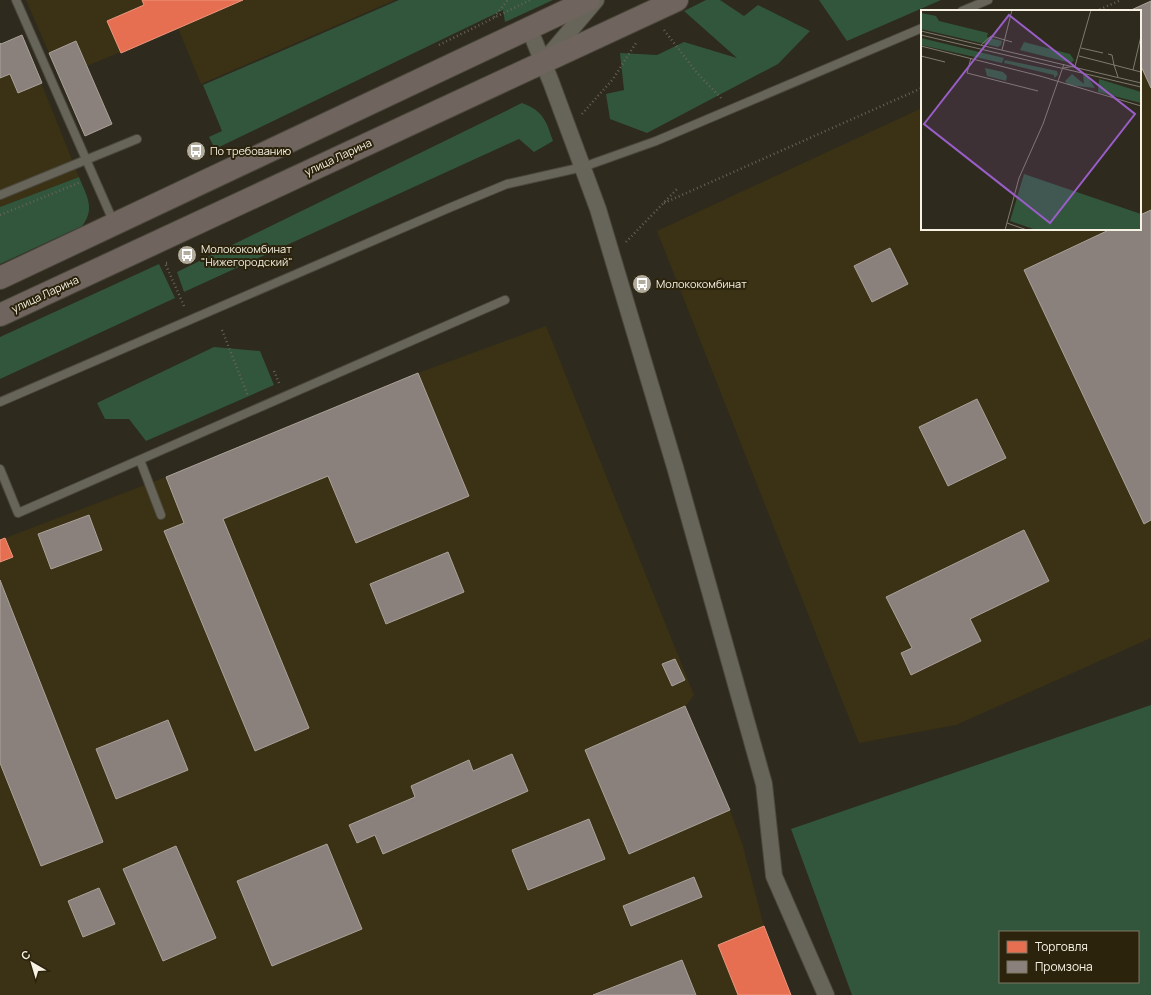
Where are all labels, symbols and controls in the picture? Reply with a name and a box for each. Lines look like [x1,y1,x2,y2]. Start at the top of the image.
inset map [921,10,1141,230]
street label: улица Ларина [302,134,374,179]
bus stop icon: По требованию [185,140,207,162]
place label: По требованию [210,143,292,158]
place label: Молококомбинат "Нижегородский" [201,241,292,269]
bus stop icon: Молококомбинат "Нижегородский" [176,244,198,266]
street label: улица Ларина [9,271,81,316]
bus stop icon: Молококомбинат [631,273,653,295]
place label: Молококомбинат [656,276,747,291]
legend [999,931,1139,983]
text: Торговля [1035,938,1088,955]
north arrow [12,943,52,983]
text: С [18,946,33,963]
text: Промзона [1035,958,1093,975]

